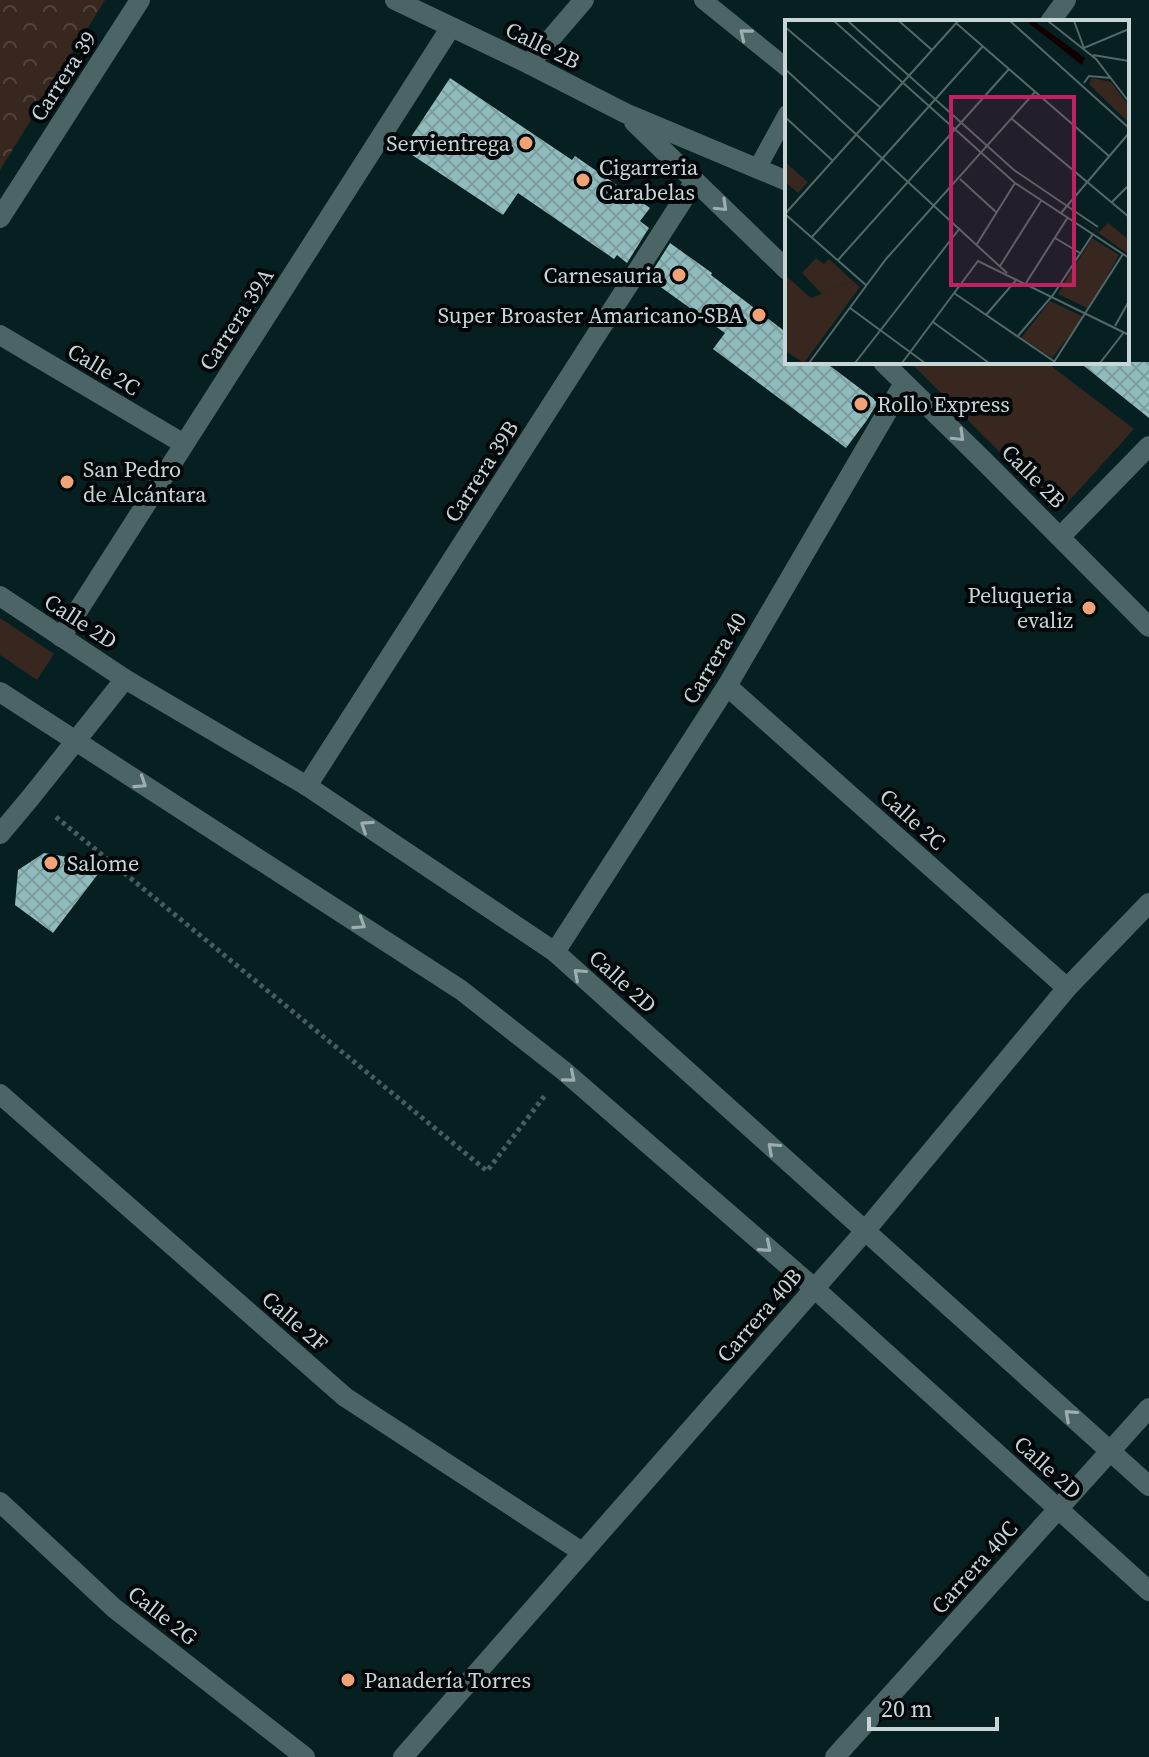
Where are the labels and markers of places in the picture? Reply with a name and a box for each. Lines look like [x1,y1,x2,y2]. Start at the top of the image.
place label: Servientrega [386,128,511,158]
marker: Servientrega [517,134,535,152]
place label: Cigarreria Carabelas [599,152,699,207]
marker: Cigarreria Carabelas [574,171,592,189]
place label: Carnesauria [544,260,664,290]
marker: Carnesauria [670,266,688,284]
place label: Super Broaster Amaricano-SBA [438,300,743,330]
marker: Super Broaster Amaricano-SBA [750,306,768,324]
place label: Rollo Express [877,389,1010,419]
marker: Rollo Express [852,395,870,413]
place label: San Pedro de Alcántara [83,454,207,509]
marker: San Pedro de Alcántara [58,473,76,491]
place label: Peluqueria evaliz [967,580,1074,635]
marker: Peluqueria evaliz [1080,599,1098,617]
place label: Salome [67,848,139,878]
marker: Salome [42,854,60,872]
place label: Panadería Torres [364,1665,531,1695]
marker: Panadería Torres [339,1671,357,1689]

